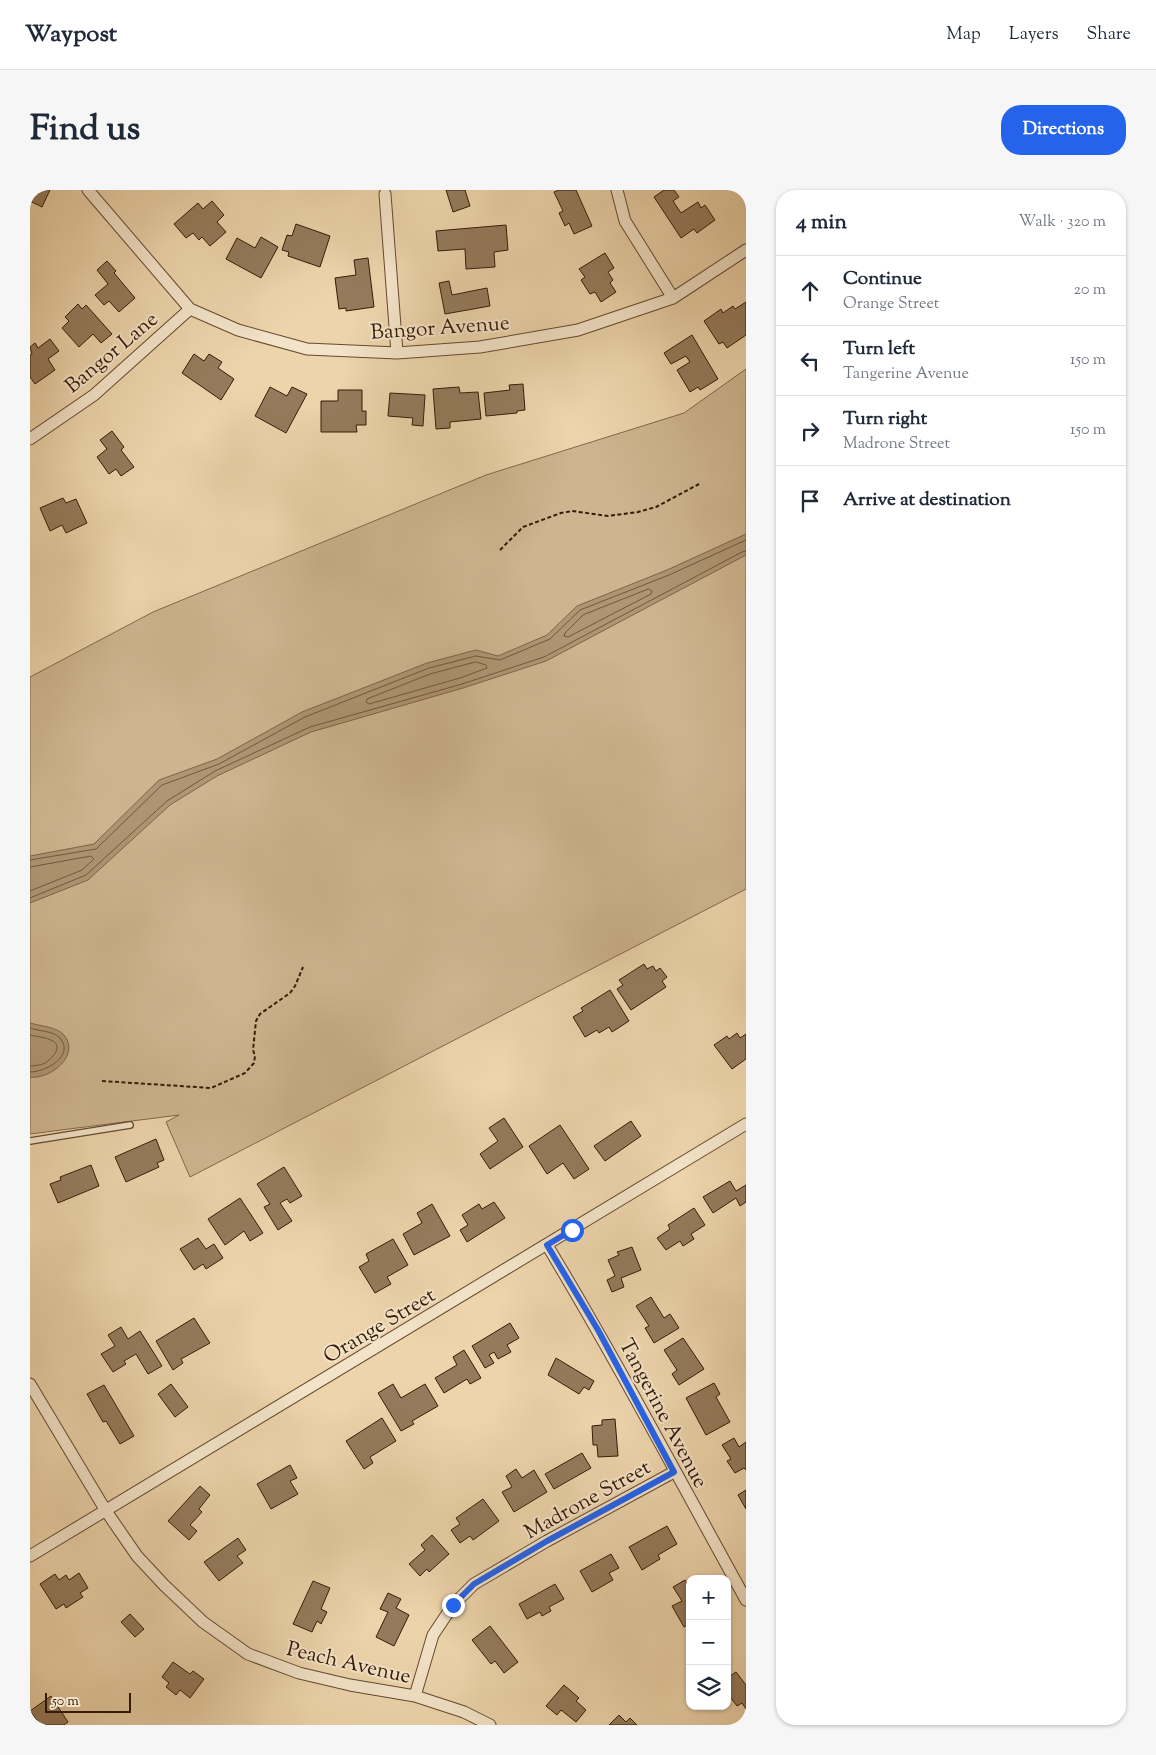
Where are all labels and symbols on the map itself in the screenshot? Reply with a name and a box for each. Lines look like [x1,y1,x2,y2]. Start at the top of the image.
street label: Bangor Lane [59,306,165,401]
street label: Bangor Avenue [370,309,511,349]
route start [561,1219,584,1242]
street label: Orange Street [318,1281,442,1372]
street label: Tangerine Avenue [610,1334,714,1494]
street label: Madrone Street [519,1454,657,1548]
route end [442,1594,465,1617]
street label: Peach Avenue [284,1635,414,1693]
scale bar [45,1690,131,1713]

